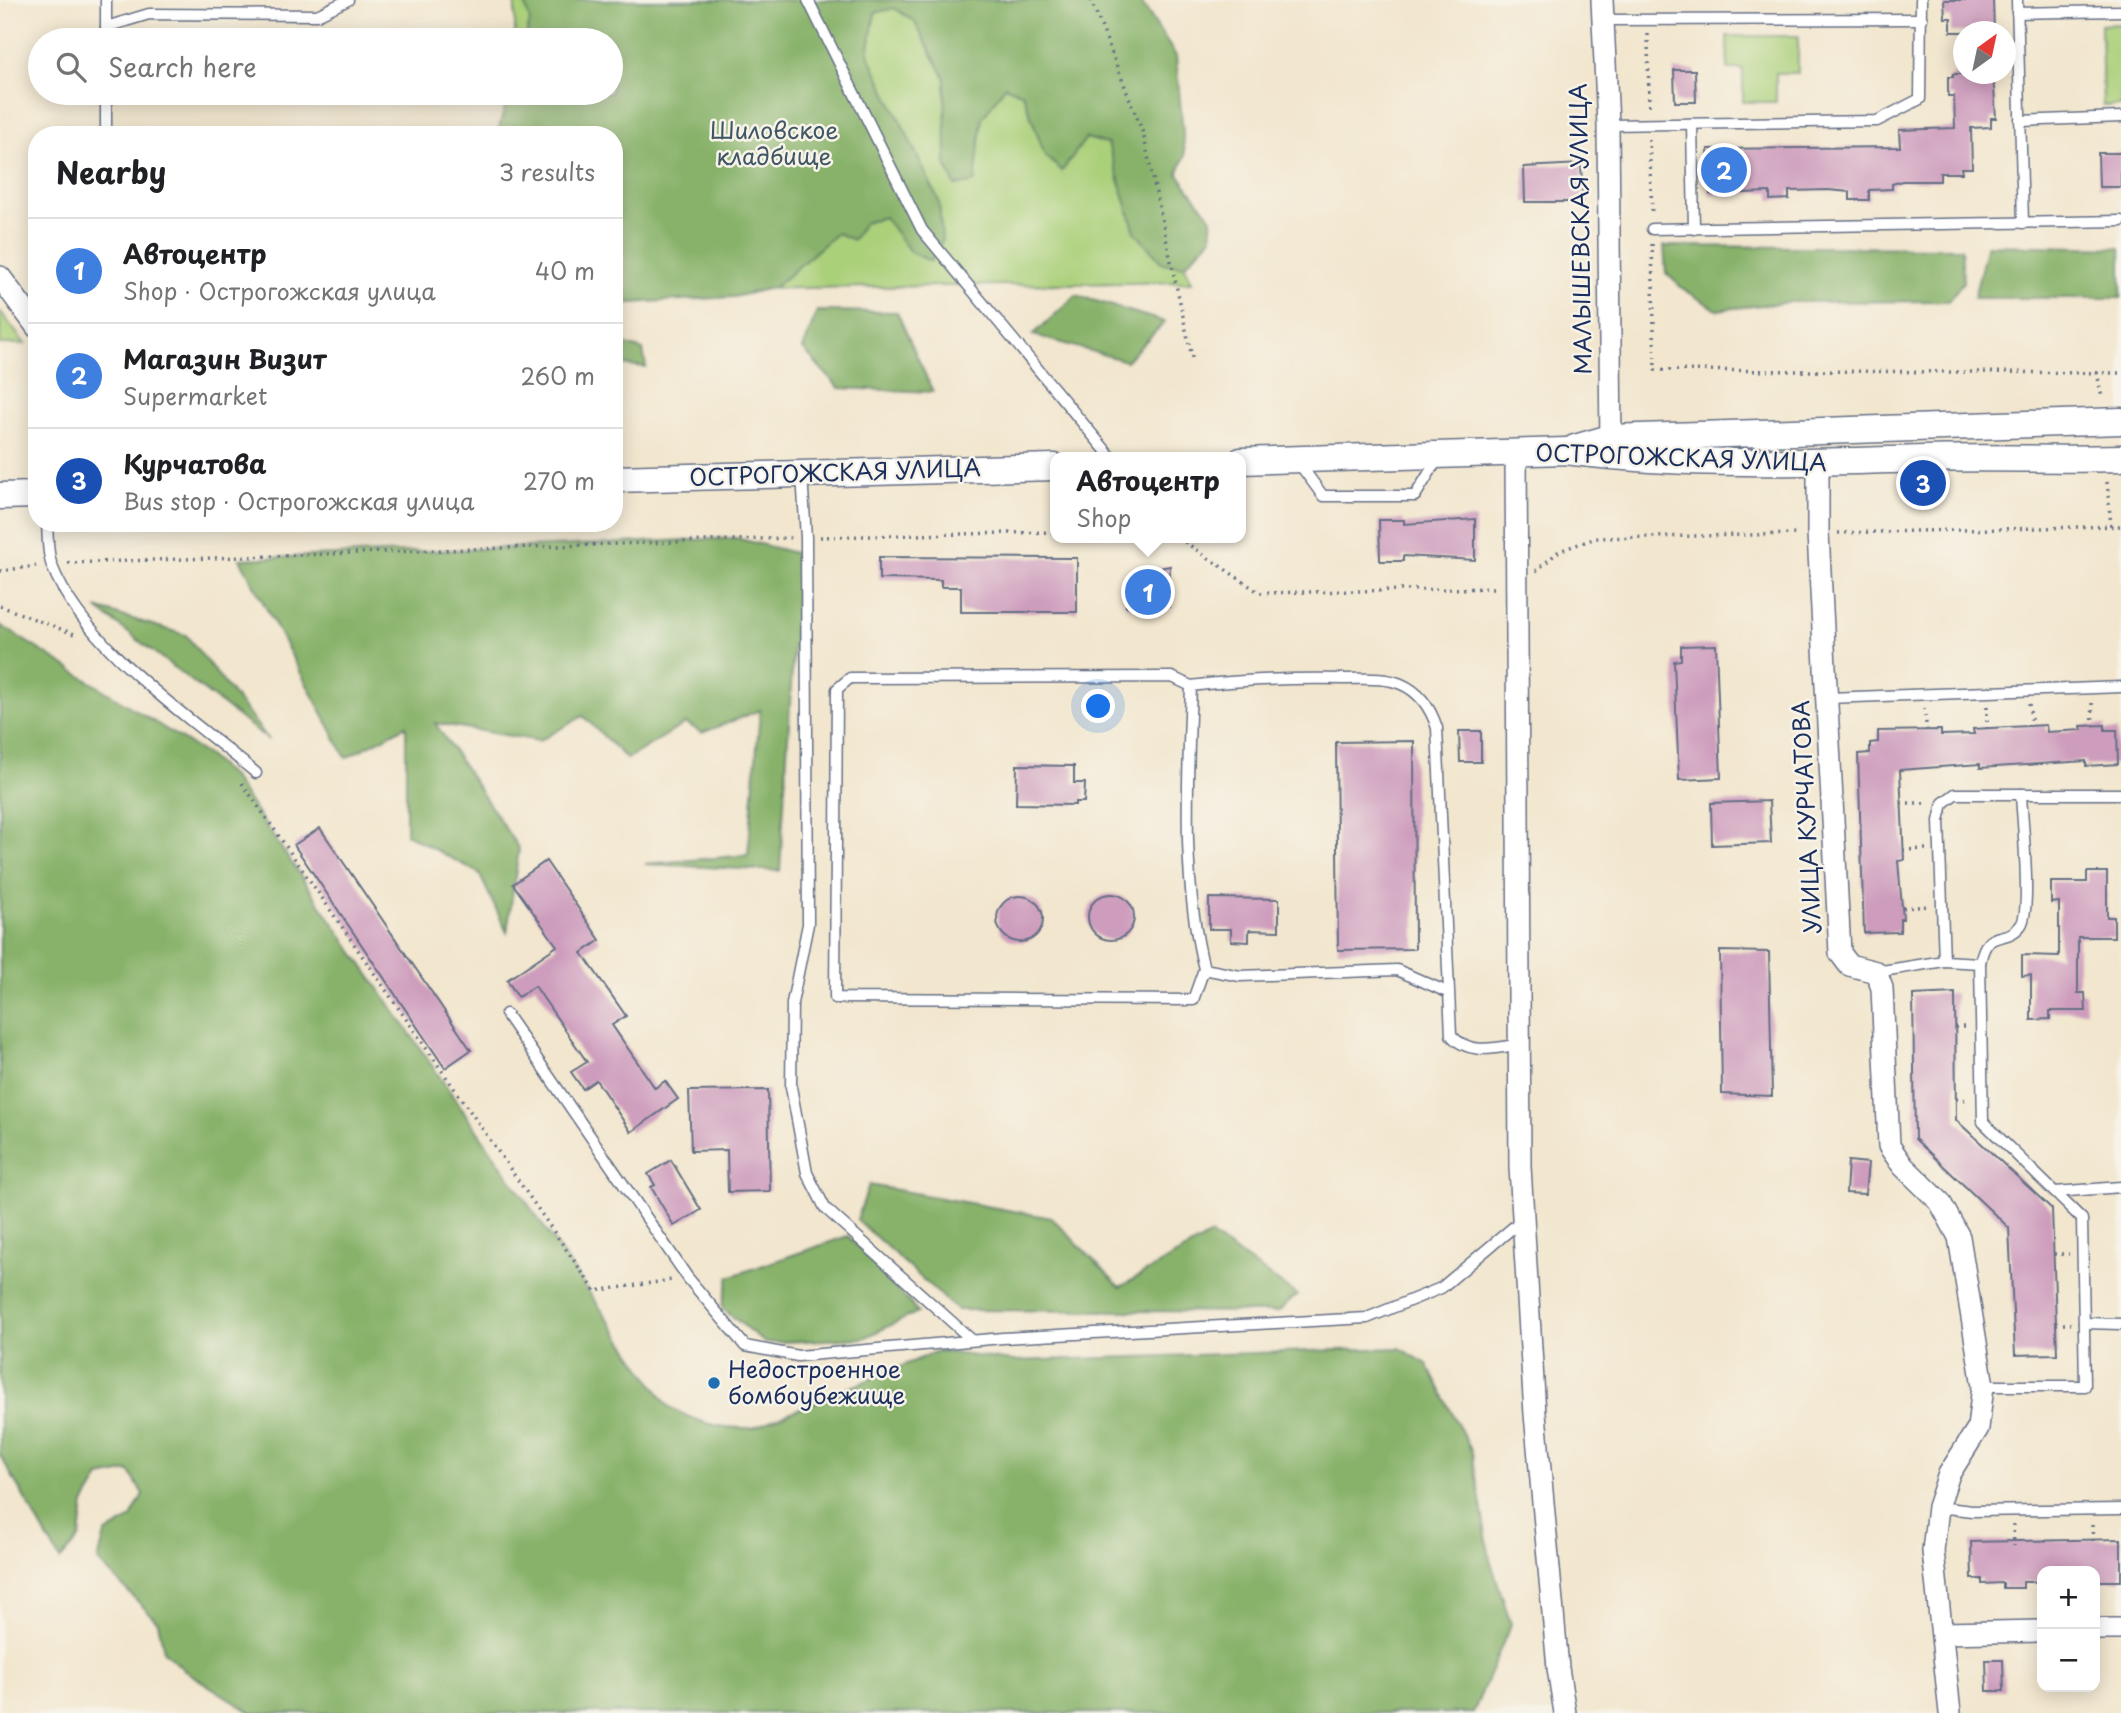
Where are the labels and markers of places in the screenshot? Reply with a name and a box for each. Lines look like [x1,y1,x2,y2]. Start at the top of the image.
pin: 2 [1701,144,1747,196]
pin: 3 [1900,457,1946,509]
pin: 1 [1125,566,1171,618]
place label: Недостроенное бомбоубежище [728,1351,905,1412]
marker: Недостроенное бомбоубежище [706,1375,722,1391]

